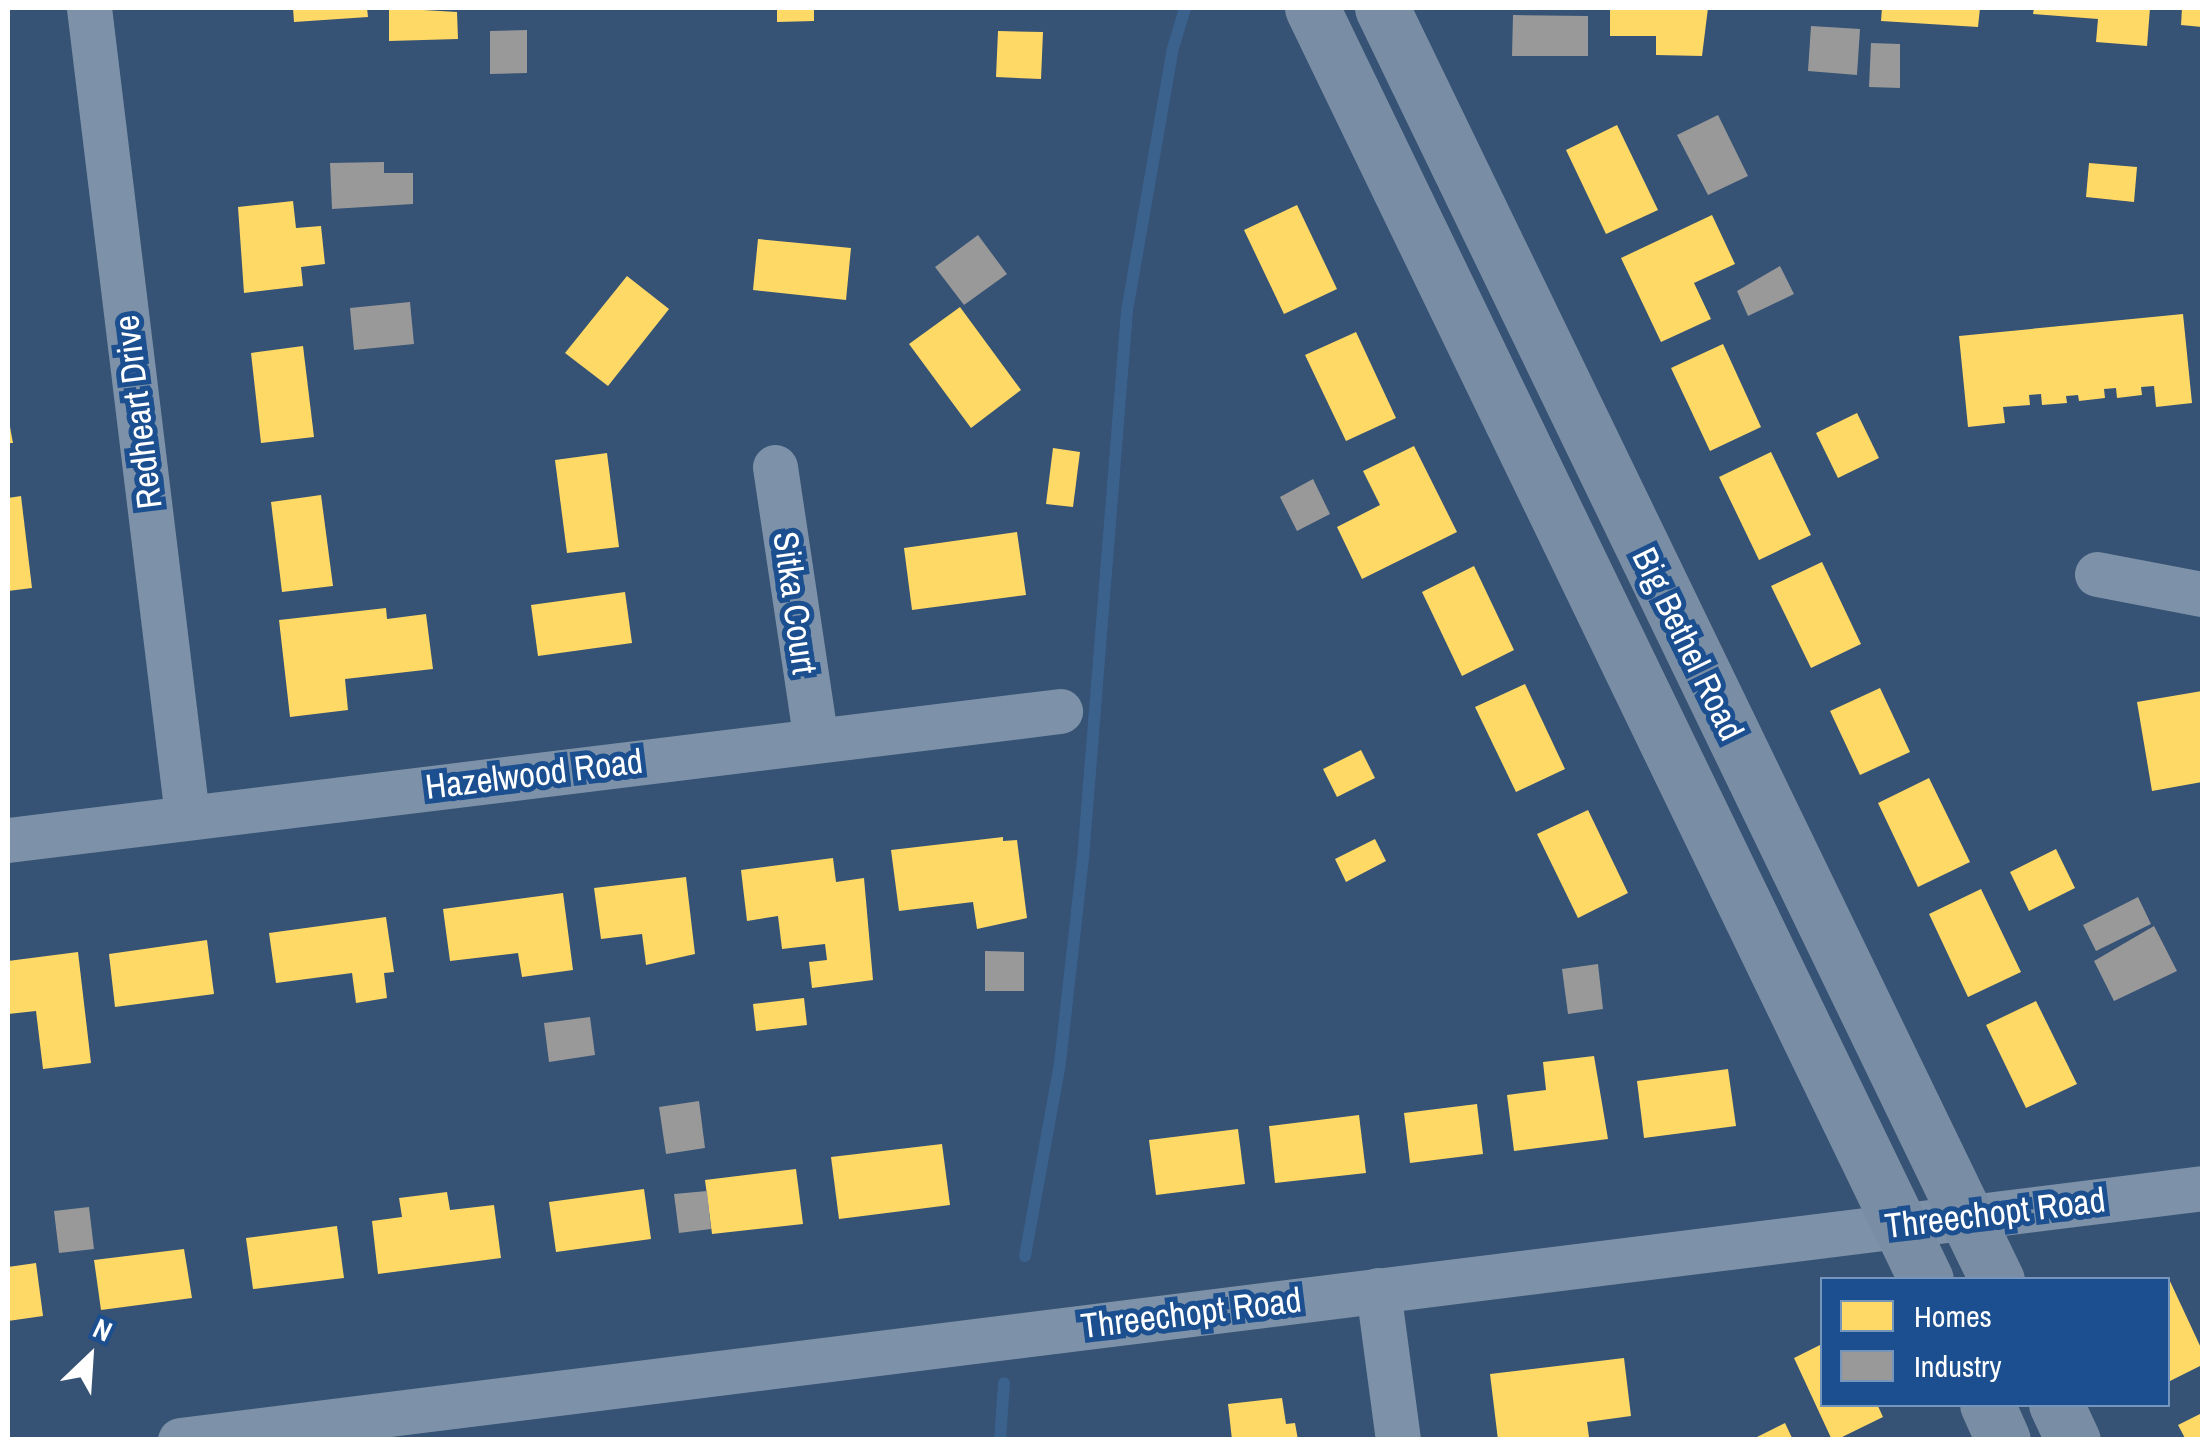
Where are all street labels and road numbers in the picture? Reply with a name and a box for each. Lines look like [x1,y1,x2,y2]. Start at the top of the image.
street label: Redheart Drive [105,313,171,511]
street label: Sitka Court [764,529,826,677]
street label: Big Bethel Road [1623,541,1753,747]
street label: Hazelwood Road [423,740,645,808]
street label: Threechopt Road [1882,1179,2108,1247]
street label: Threechopt Road [1078,1279,1304,1347]

